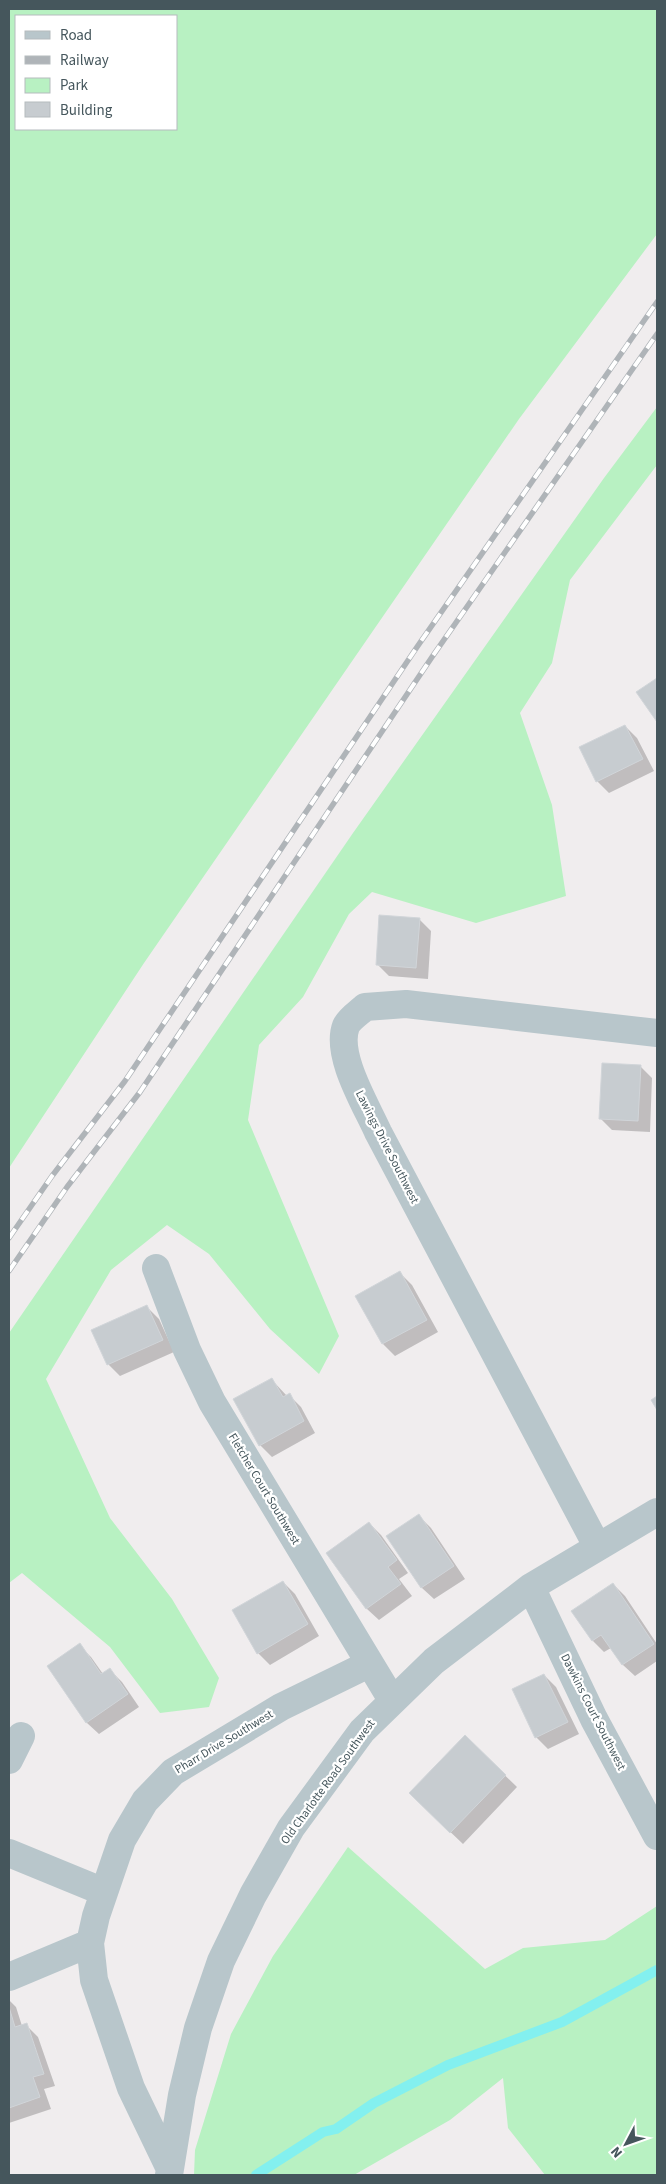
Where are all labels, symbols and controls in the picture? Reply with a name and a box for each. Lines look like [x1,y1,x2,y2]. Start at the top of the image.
legend [15,15,178,130]
text: Road [60,25,92,46]
text: Railway [60,50,109,71]
text: Park [60,75,89,96]
text: Building [60,100,113,121]
street label: Lawings Drive Southwest [351,1087,423,1207]
street label: Fletcher Court Southwest [224,1430,304,1548]
street label: Dawkins Court Southwest [556,1651,630,1773]
street label: Pharr Drive Southwest [172,1706,276,1778]
street label: Old Charlotte Road Southwest [277,1716,379,1848]
north arrow [601,2119,651,2169]
text: N [606,2142,628,2162]

